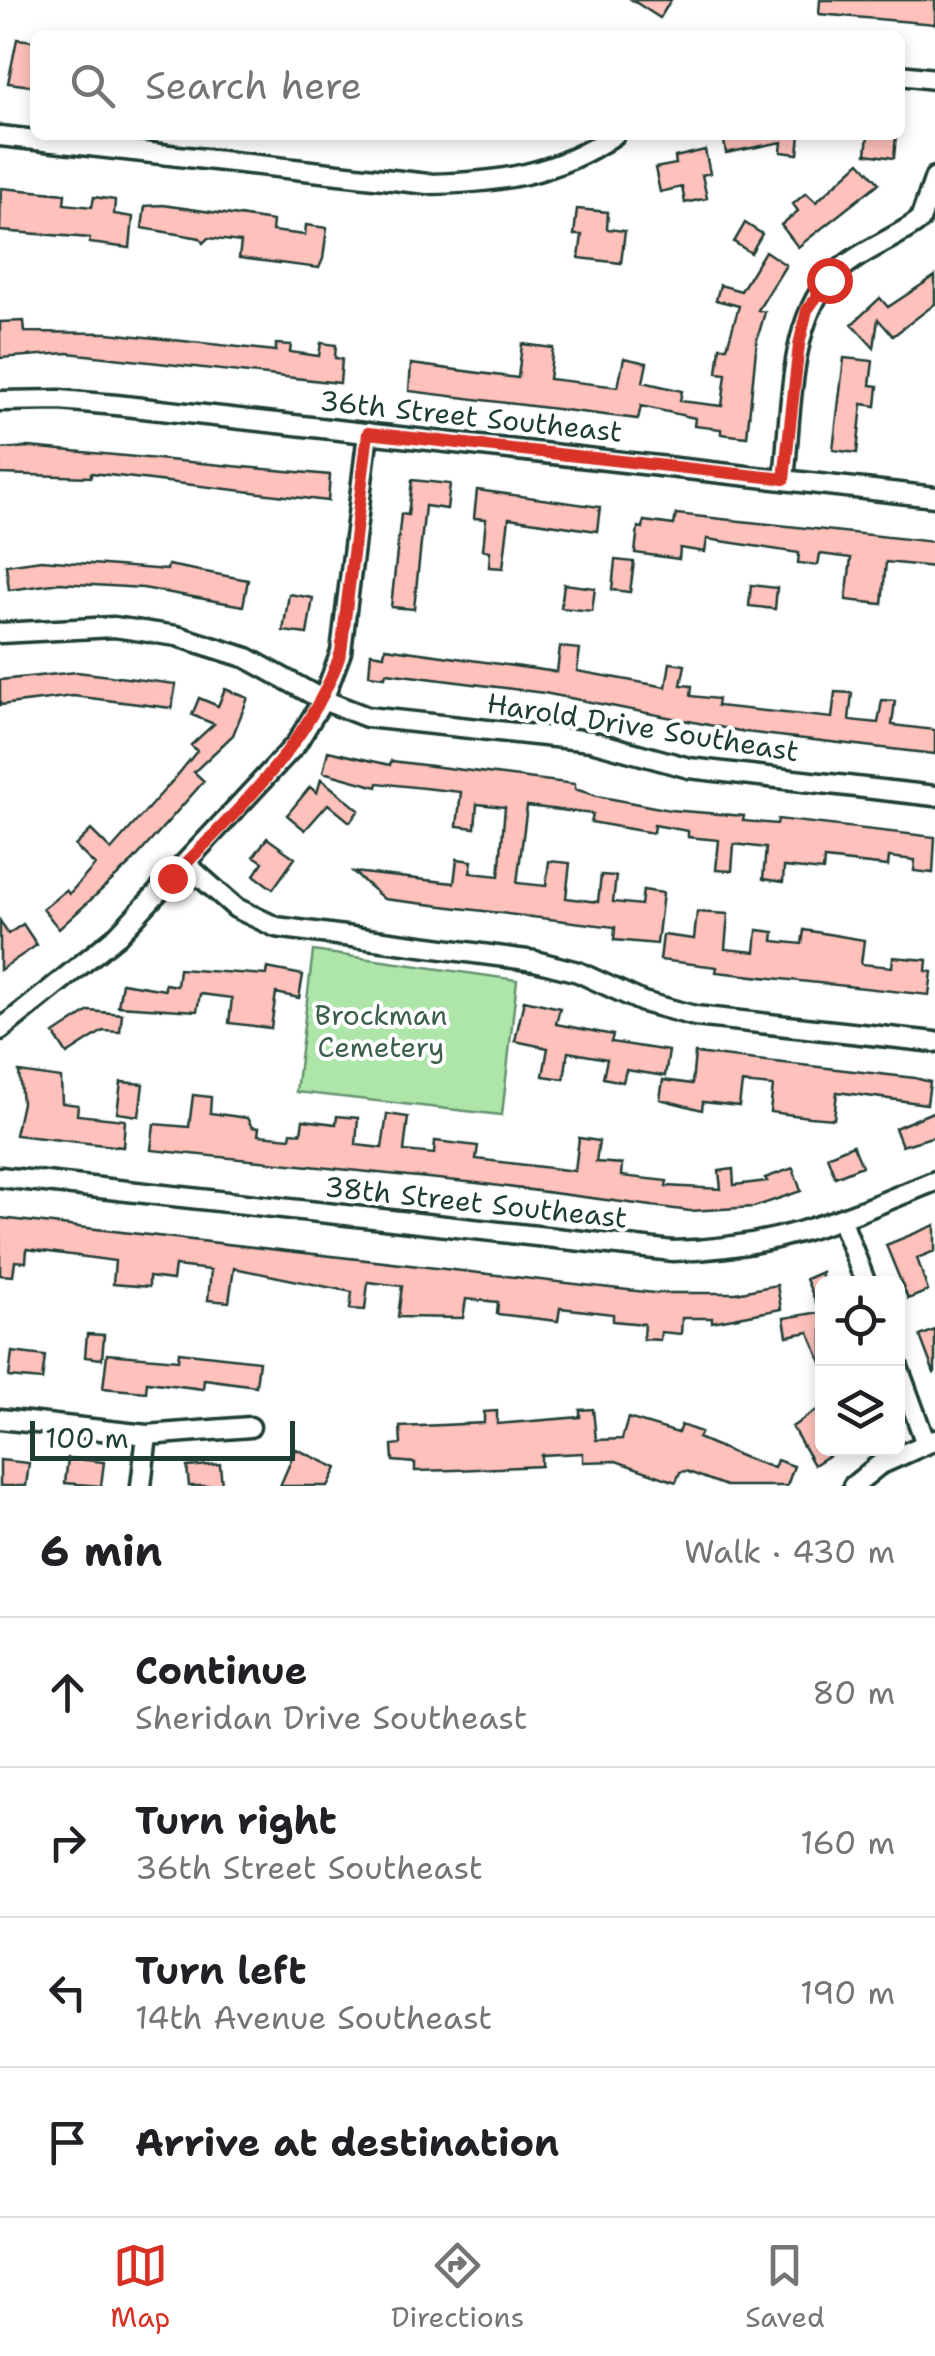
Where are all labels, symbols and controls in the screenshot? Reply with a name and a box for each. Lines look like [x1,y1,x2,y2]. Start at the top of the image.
search box [30,30,905,140]
icon: search [65,58,120,113]
text: Search here [145,60,362,111]
route start [807,258,853,304]
street label: 36th Street Southeast [318,381,624,451]
street label: Harold Drive Southeast [484,684,802,770]
route end [150,856,196,902]
park label: Brockman Cemetery [315,996,447,1066]
street label: 38th Street Southeast [323,1167,629,1237]
map controls [815,1276,905,1456]
button: locate [815,1276,905,1366]
button: layers [815,1366,905,1456]
scale bar [30,1416,295,1460]
text: 100 m [45,1419,129,1457]
text: 6 min [40,1523,162,1579]
text: Walk · 430 m [684,1530,895,1573]
text: Continue [135,1645,307,1696]
icon: ahead [40,1665,95,1720]
text: 80 m [812,1671,895,1714]
text: Sheridan Drive Southeast [135,1696,528,1739]
text: Turn right [135,1795,337,1846]
icon: right [40,1815,95,1870]
text: 160 m [800,1821,895,1864]
text: 36th Street Southeast [135,1846,483,1889]
text: Turn left [135,1945,307,1996]
icon: left [40,1965,95,2020]
text: 190 m [800,1971,895,2014]
text: 14th Avenue Southeast [135,1996,492,2039]
icon: arrive [40,2115,95,2170]
text: Arrive at destination [135,2117,559,2168]
tab: Map [110,2238,170,2336]
tab: Directions [391,2238,524,2336]
tab: Saved [745,2238,825,2336]

